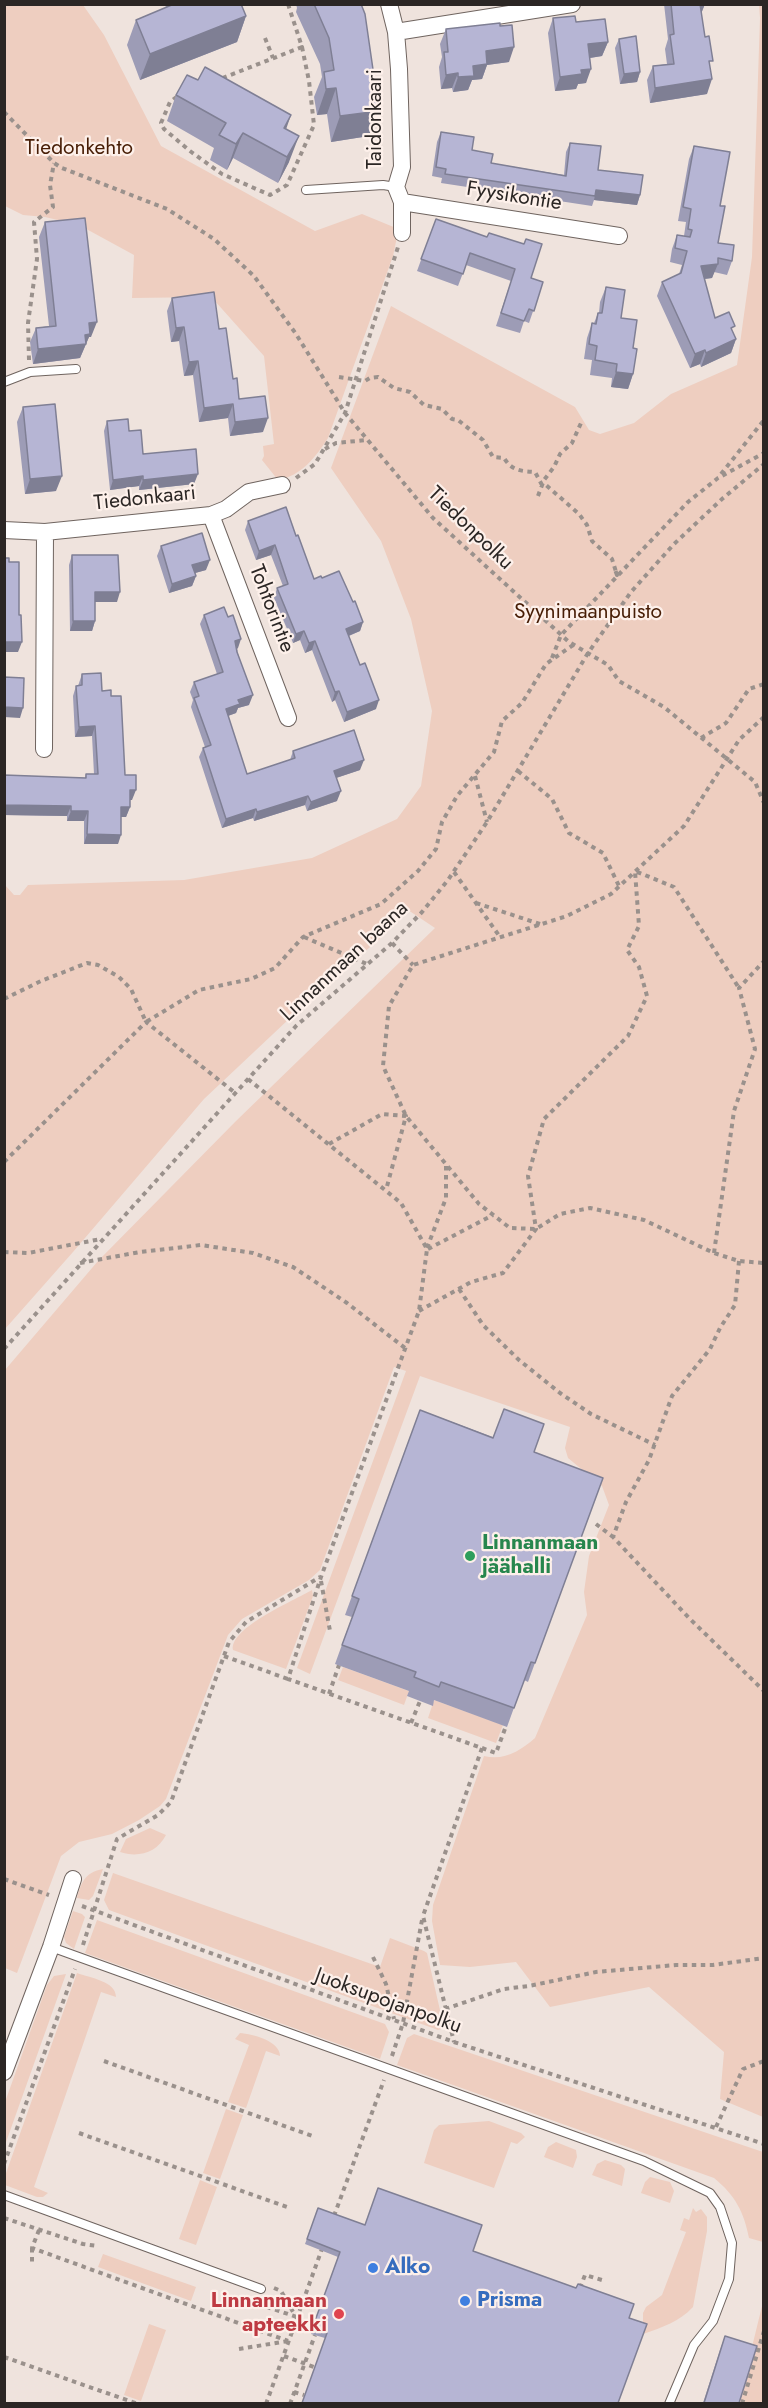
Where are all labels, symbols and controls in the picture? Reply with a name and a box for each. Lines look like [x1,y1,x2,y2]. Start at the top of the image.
street label: Taidonkaari [363,69,389,169]
park label: Tiedonkehto [25,136,133,162]
street label: Fyysikontie [464,177,564,217]
street label: Tiedonkaari [93,481,197,517]
street label: Tiedonpolku [422,482,518,576]
street label: Tohtorintie [243,562,299,656]
park label: Syynimaanpuisto [514,600,662,626]
street label: Linnanmaan baana [276,896,414,1028]
place label: Linnanmaan jäähalli [482,1531,598,1581]
marker: Linnanmaan jäähalli [463,1549,477,1563]
street label: Juoksupojanpolku [311,1964,465,2040]
place label: Alko [385,2255,430,2281]
marker: Alko [366,2261,380,2275]
place label: Prisma [477,2288,542,2314]
place label: Linnanmaan apteekki [211,2289,327,2339]
marker: Prisma [458,2294,472,2308]
marker: Linnanmaan apteekki [332,2307,346,2321]

